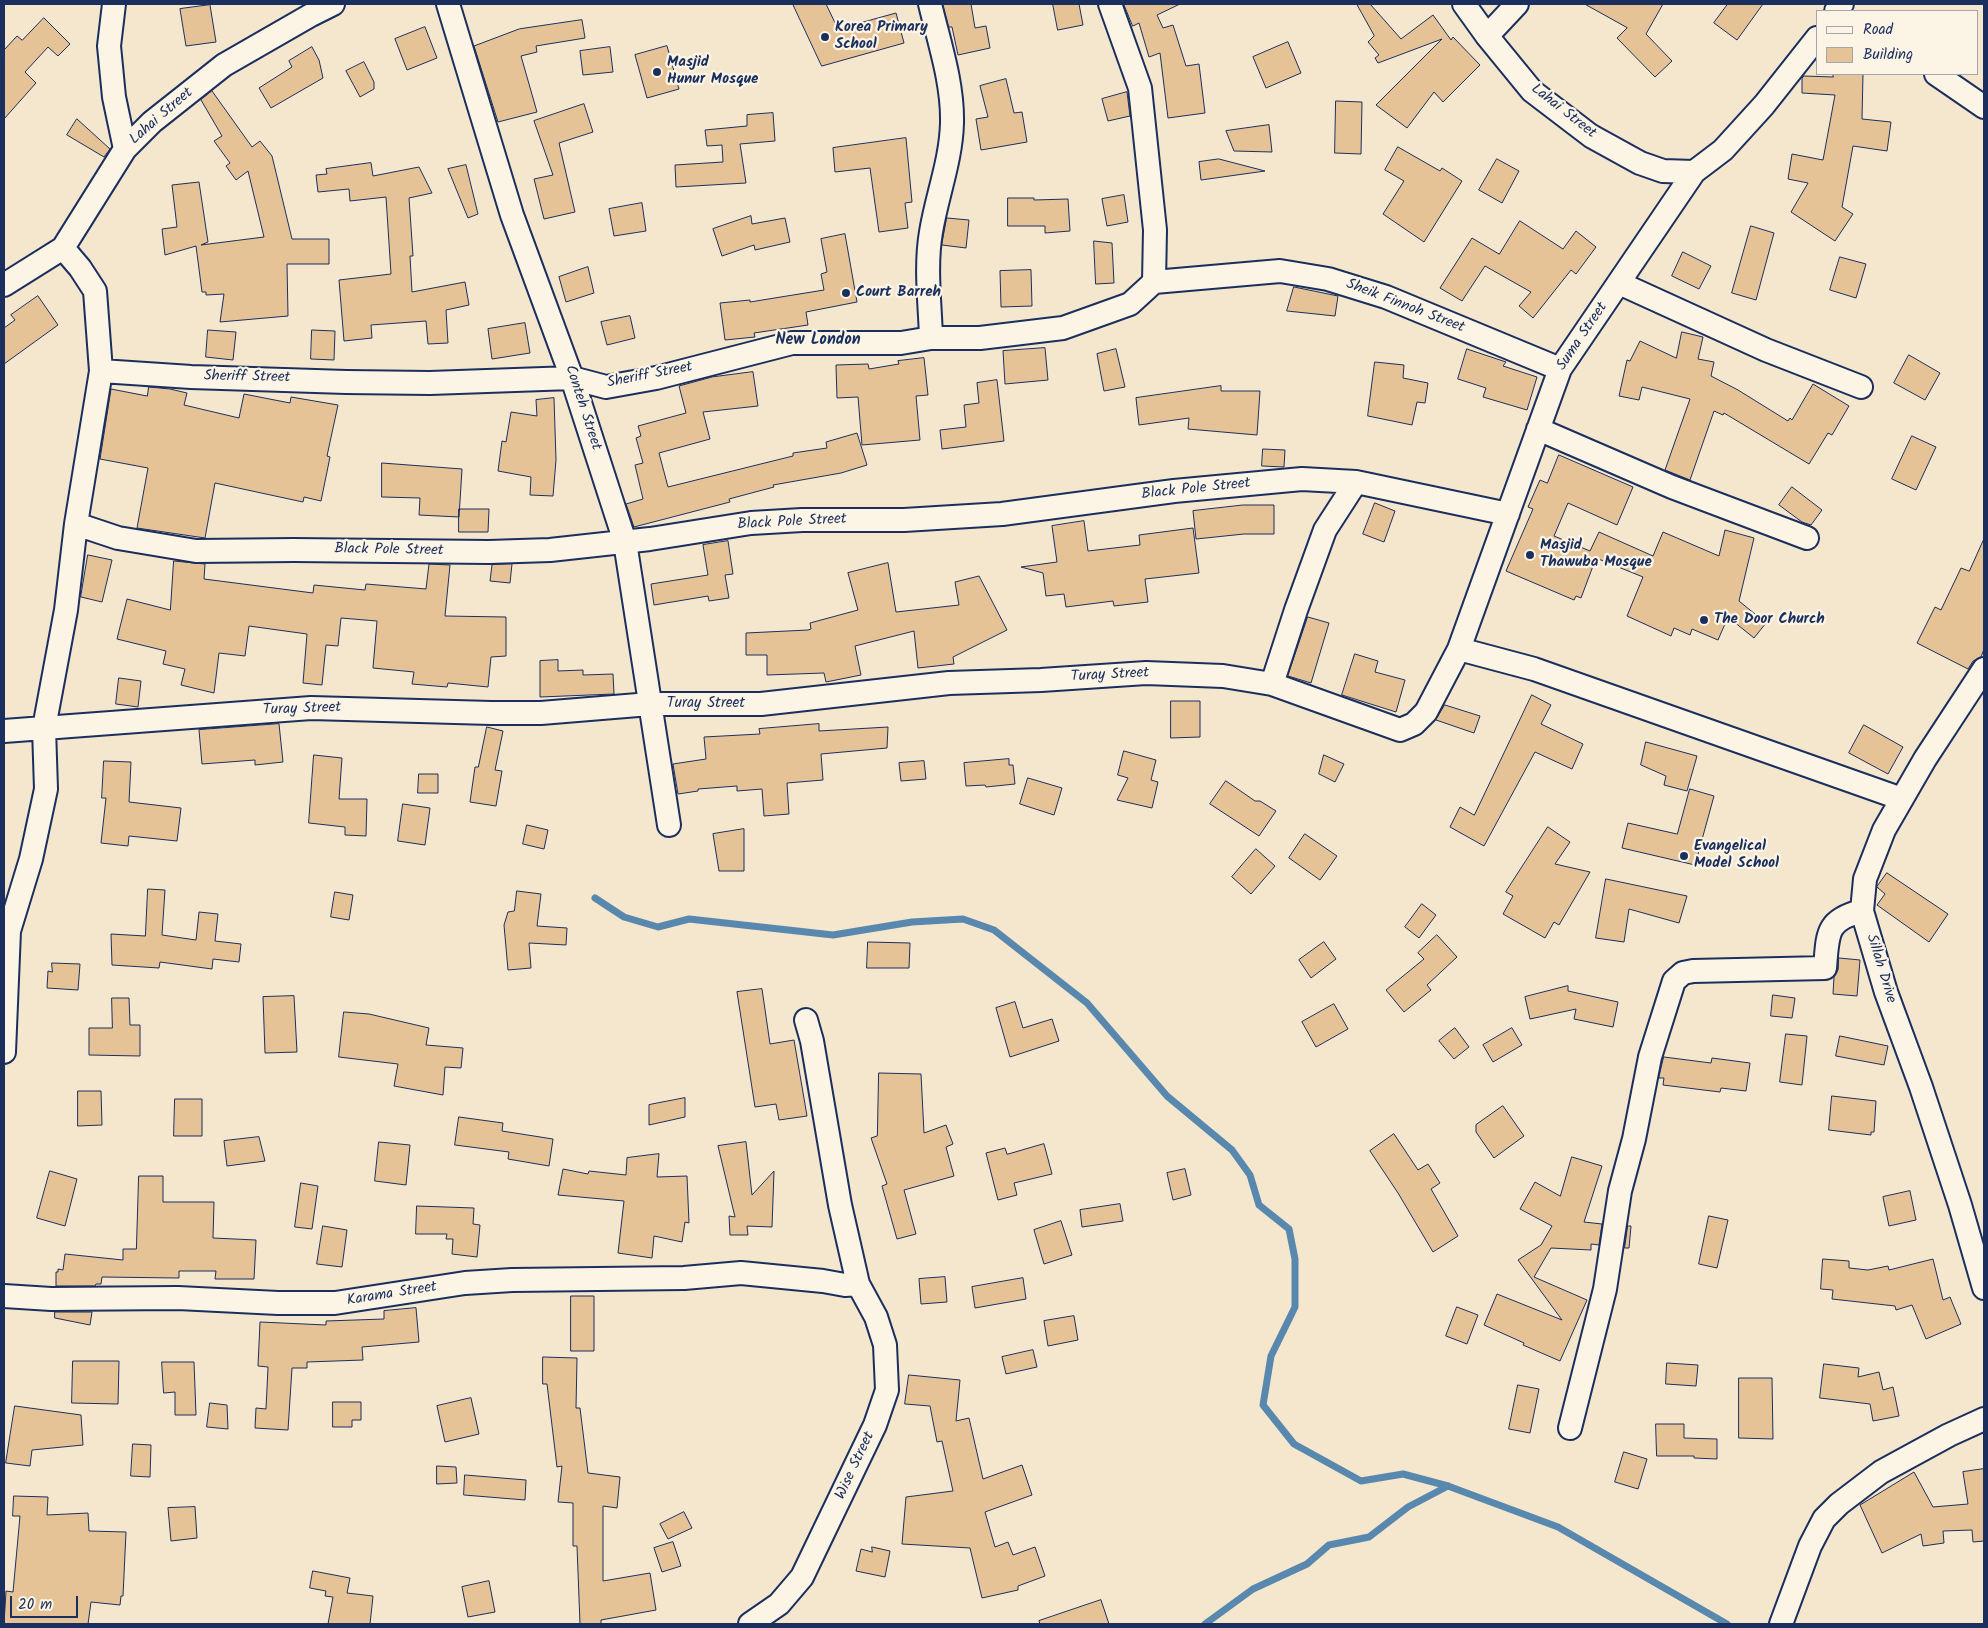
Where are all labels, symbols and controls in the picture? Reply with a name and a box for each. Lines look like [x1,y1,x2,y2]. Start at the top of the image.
legend [1816,10,1978,75]
text: Road [1863,18,1893,42]
place label: Korea Primary School [835,19,928,54]
marker: Korea Primary School [819,31,831,43]
text: Building [1863,43,1913,67]
place label: Masjid Hunur Mosque [667,54,758,89]
marker: Masjid Hunur Mosque [651,66,663,78]
street label: Lahai Street [1527,81,1599,143]
street label: Lahai Street [127,85,197,149]
street label: Sheik Finnoh Street [1343,276,1467,338]
place label: Court Barreh [856,284,941,302]
marker: Court Barreh [840,287,852,299]
street label: Suma Street [1554,300,1612,374]
district label: New London [775,331,861,351]
street label: Sheriff Street [606,359,694,393]
street label: Conteh Street [560,363,604,453]
street label: Sheriff Street [204,368,290,388]
street label: Black Pole Street [1141,475,1251,505]
street label: Black Pole Street [737,511,847,535]
place label: Masjid Thawuba Mosque [1540,537,1652,572]
street label: Black Pole Street [334,541,444,561]
marker: Masjid Thawuba Mosque [1524,549,1536,561]
place label: The Door Church [1714,611,1825,629]
marker: The Door Church [1698,614,1710,626]
street label: Turay Street [1070,665,1150,687]
street label: Turay Street [667,695,745,713]
street label: Turay Street [263,700,341,720]
place label: Evangelical Model School [1694,838,1779,873]
marker: Evangelical Model School [1678,850,1690,862]
street label: Sillah Drive [1861,932,1899,1006]
street label: Karama Street [346,1279,438,1311]
street label: Wise Street [833,1429,879,1503]
scale bar [12,1586,80,1618]
text: 20 m [18,1593,52,1617]

